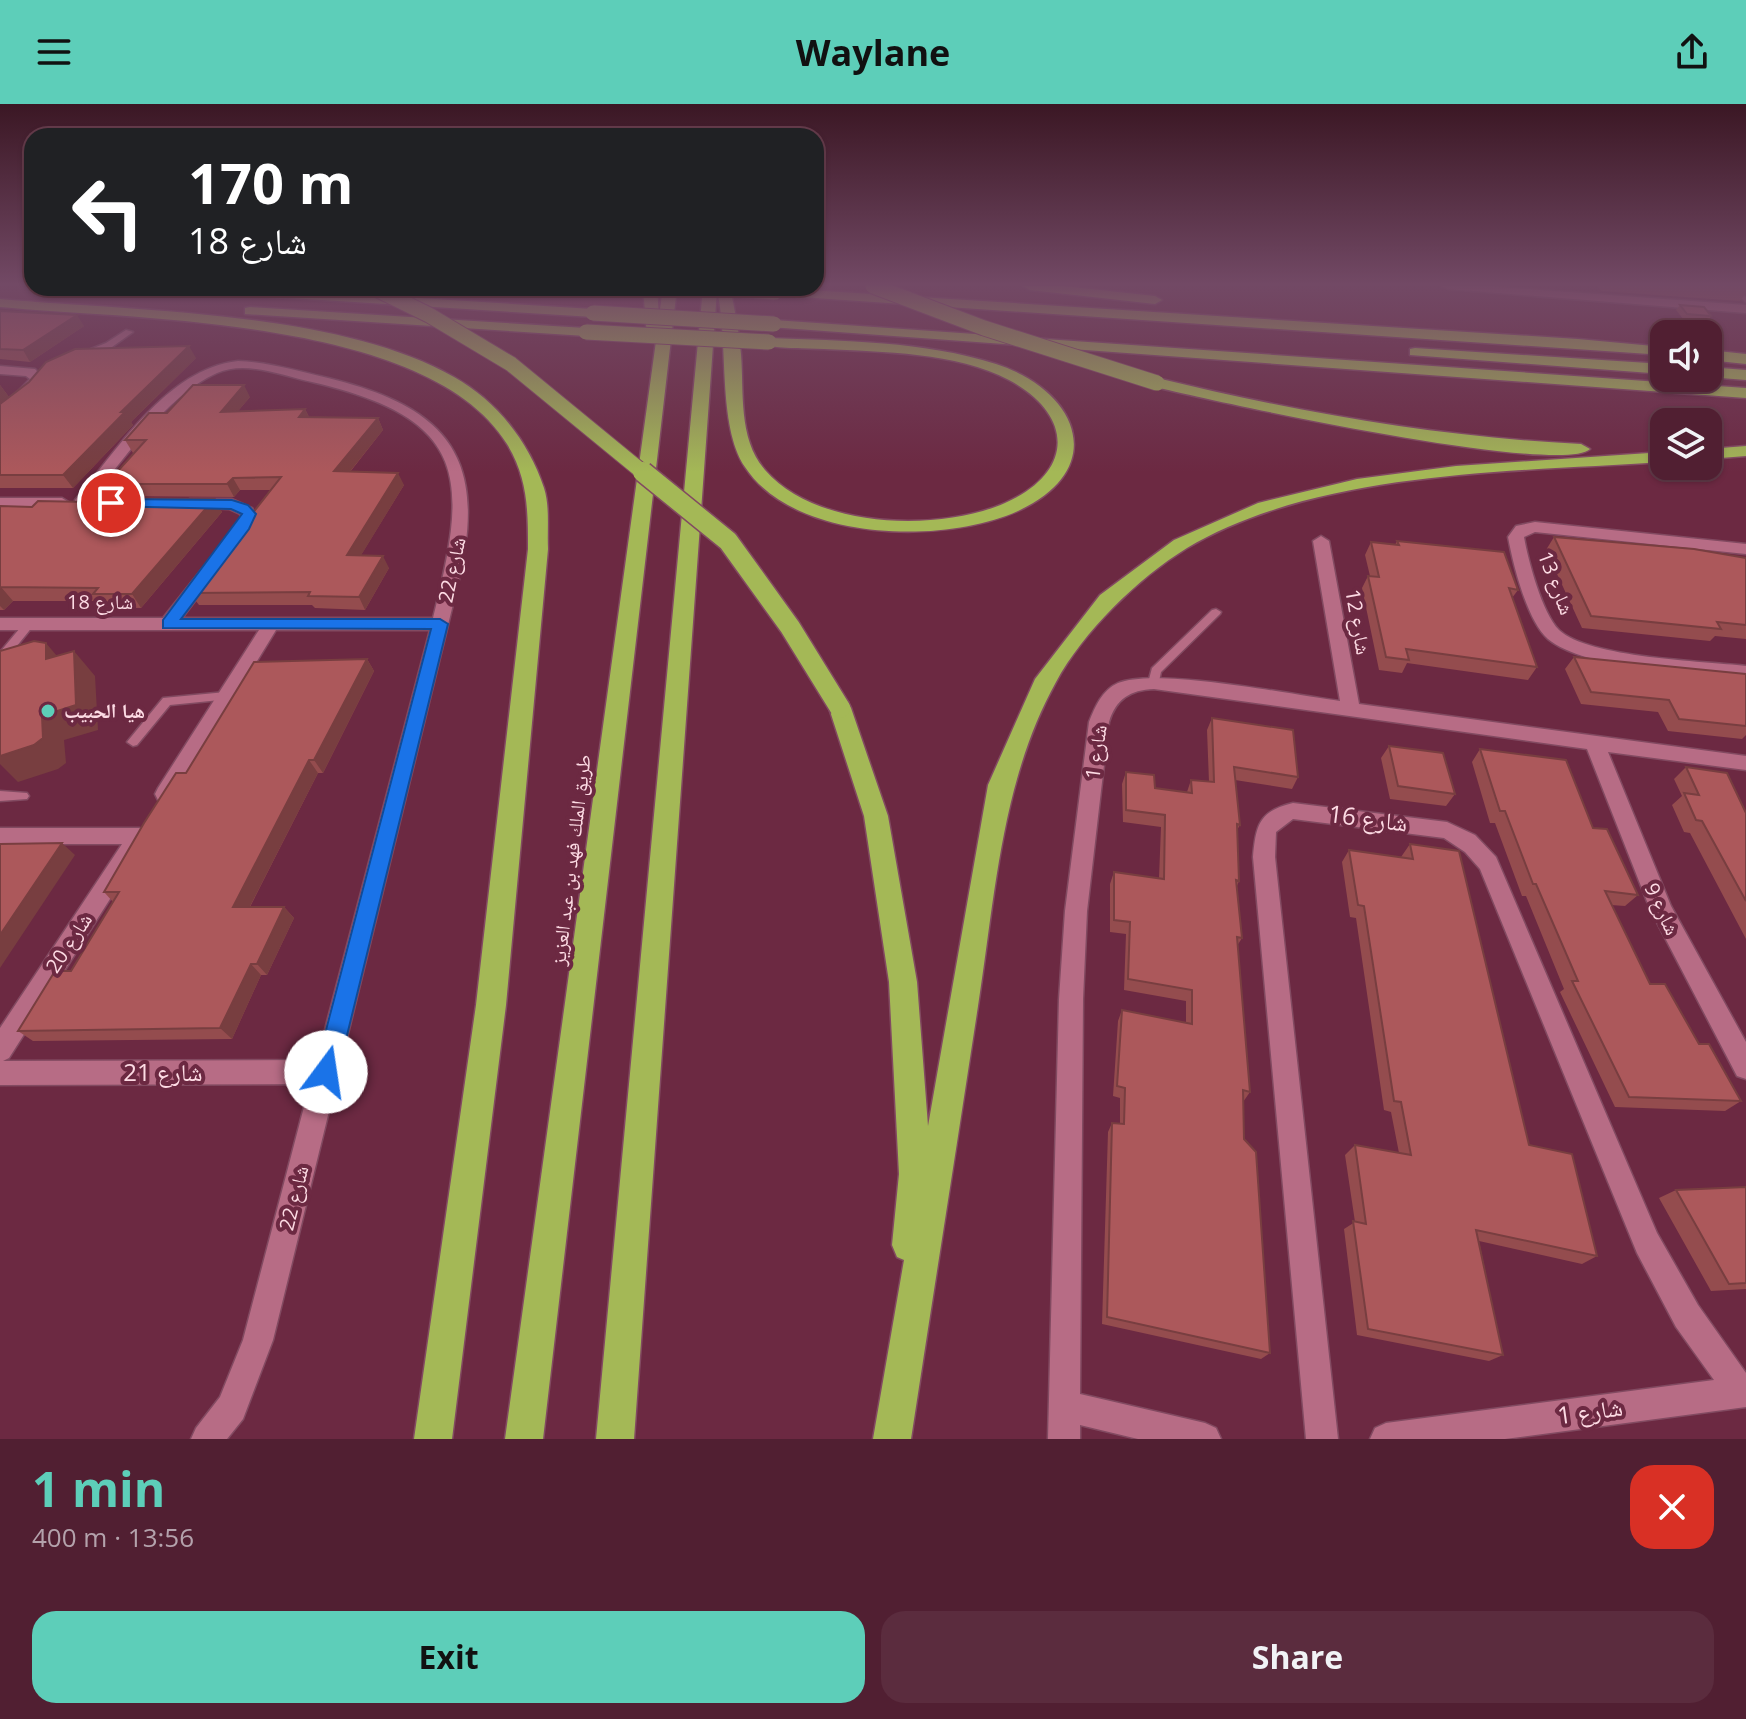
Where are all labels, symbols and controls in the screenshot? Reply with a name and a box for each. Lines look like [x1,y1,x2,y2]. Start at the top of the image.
text: Waylane [796,28,950,77]
icon: menu [32,30,76,74]
icon: share [1670,30,1714,74]
text: 170 m [188,144,354,220]
icon: left [56,160,160,264]
text: شارع 18 [188,216,307,265]
map controls [1650,320,1722,480]
button: sound [1650,320,1722,392]
button: layers [1650,408,1722,480]
pin [77,469,145,537]
icon: arrive [89,481,133,525]
street label: شارع 22 [431,535,472,605]
street label: شارع 13 [1532,547,1581,619]
street label: شارع 12 [1339,587,1378,657]
street label: شارع 18 [67,588,133,615]
place label: هيا الحبيب [64,697,145,724]
marker: هيا الحبيب [39,702,57,720]
street label: شارع 1 [1078,723,1113,781]
street label: طريق الملك فهد بن عبد العزيز [544,753,597,968]
street label: شارع 16 [1327,796,1410,839]
street label: شارع 9 [1639,878,1686,939]
street label: شارع 20 [39,908,98,978]
position arrow [284,1030,368,1114]
street label: شارع 21 [123,1055,203,1088]
street label: شارع 22 [272,1163,315,1233]
street label: شارع 1 [1555,1390,1625,1431]
text: 1 min [32,1456,165,1521]
button: close [1630,1465,1714,1549]
text: 400 m · 13:56 [32,1519,194,1555]
button: Exit [32,1611,865,1703]
button: Share [881,1611,1714,1703]

